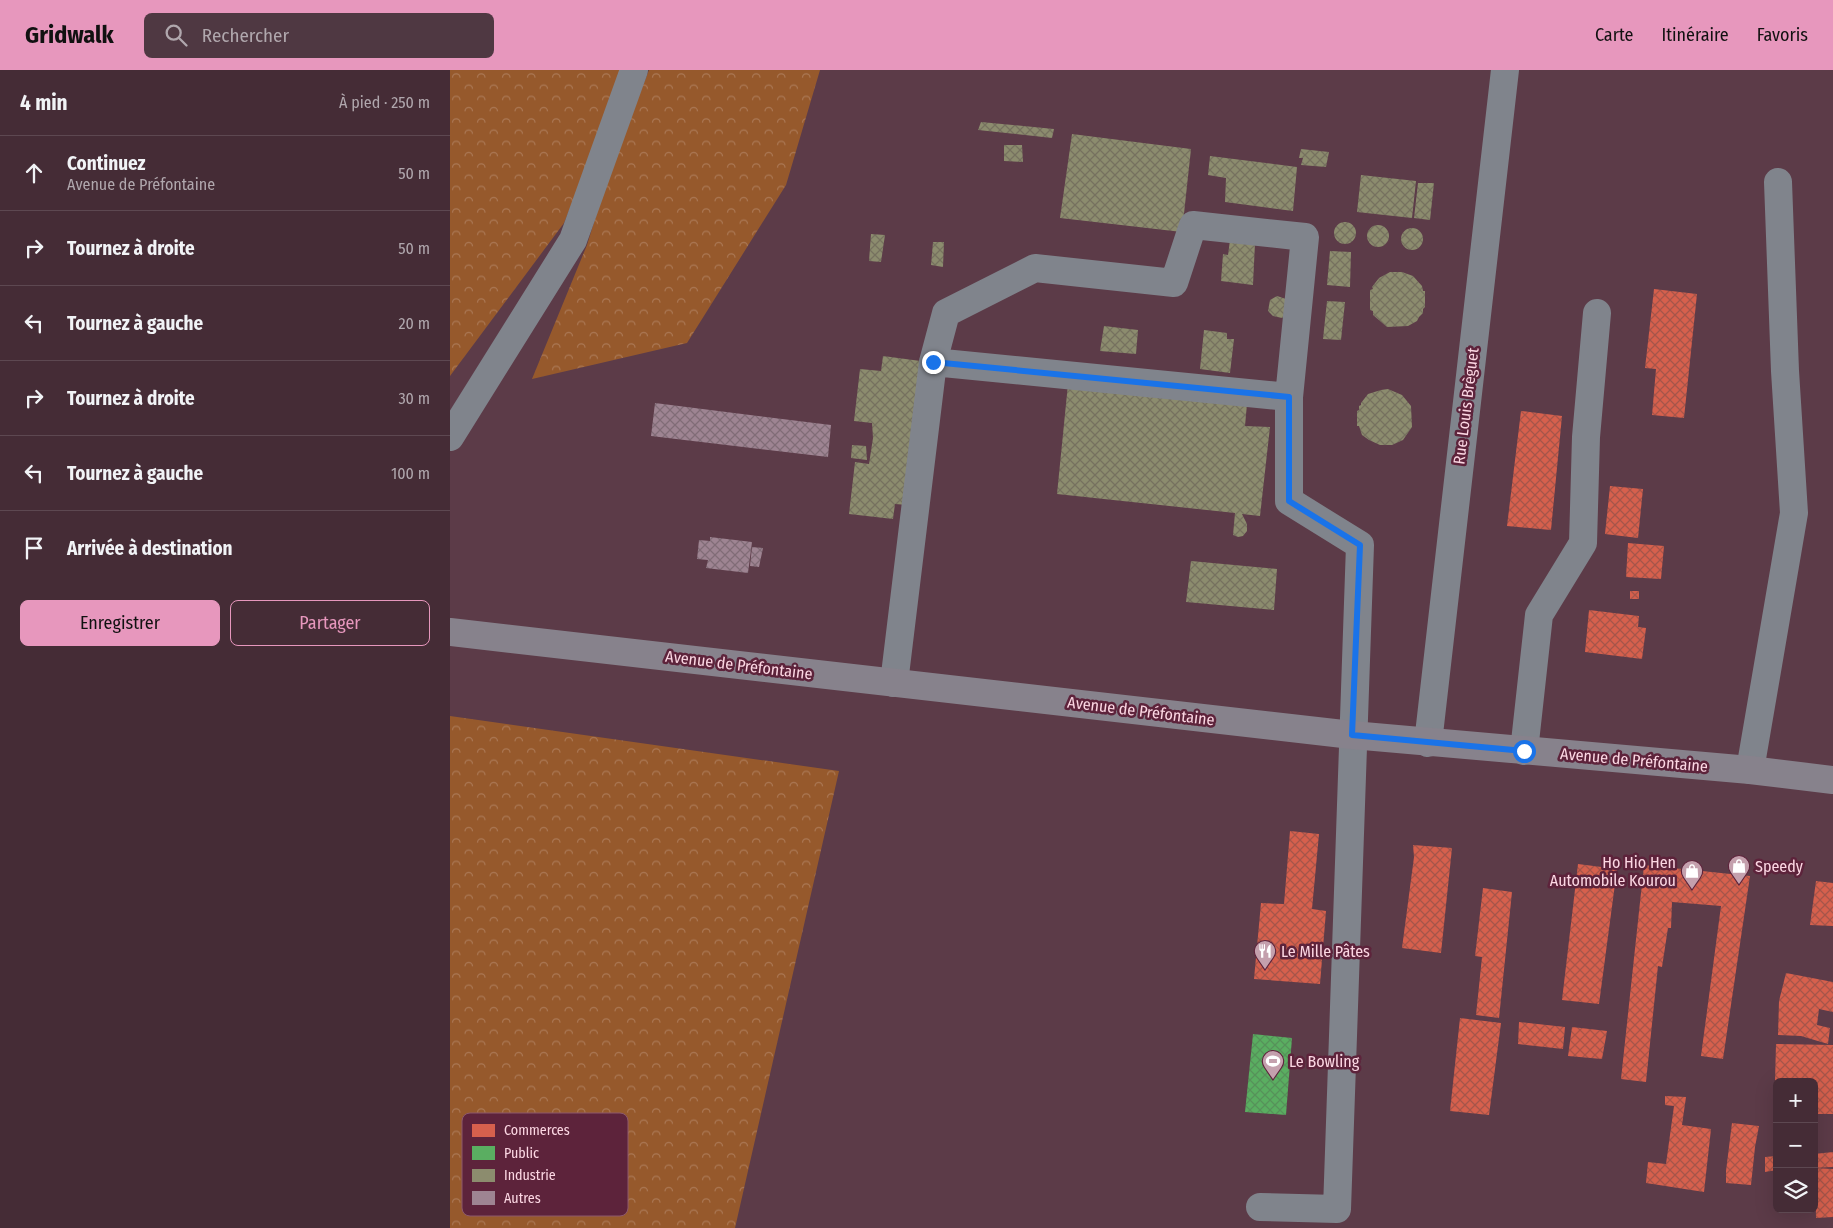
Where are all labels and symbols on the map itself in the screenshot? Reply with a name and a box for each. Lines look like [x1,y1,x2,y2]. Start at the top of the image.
street label: Rue Louis Brèguet [1449,346,1483,466]
route end [922,351,945,374]
street label: Avenue de Préfontaine [664,647,814,683]
street label: Avenue de Préfontaine [1066,693,1216,729]
route start [1513,740,1536,763]
street label: Avenue de Préfontaine [1559,744,1709,776]
place label: Ho Hio Hen Automobile Kourou [1550,853,1676,890]
shop icon: Speedy [1727,854,1751,885]
place label: Speedy [1755,857,1804,876]
shop icon: Ho Hio Hen Automobile Kourou [1680,859,1704,890]
restaurant icon: Le Mille Pâtes [1253,939,1277,970]
place label: Le Mille Pâtes [1281,942,1370,961]
sports icon: Le Bowling [1261,1049,1285,1080]
place label: Le Bowling [1289,1052,1360,1071]
legend [462,1113,628,1216]
text: Commerces [504,1122,570,1139]
text: Public [504,1145,539,1162]
text: Industrie [504,1167,556,1184]
text: Autres [504,1190,541,1207]

